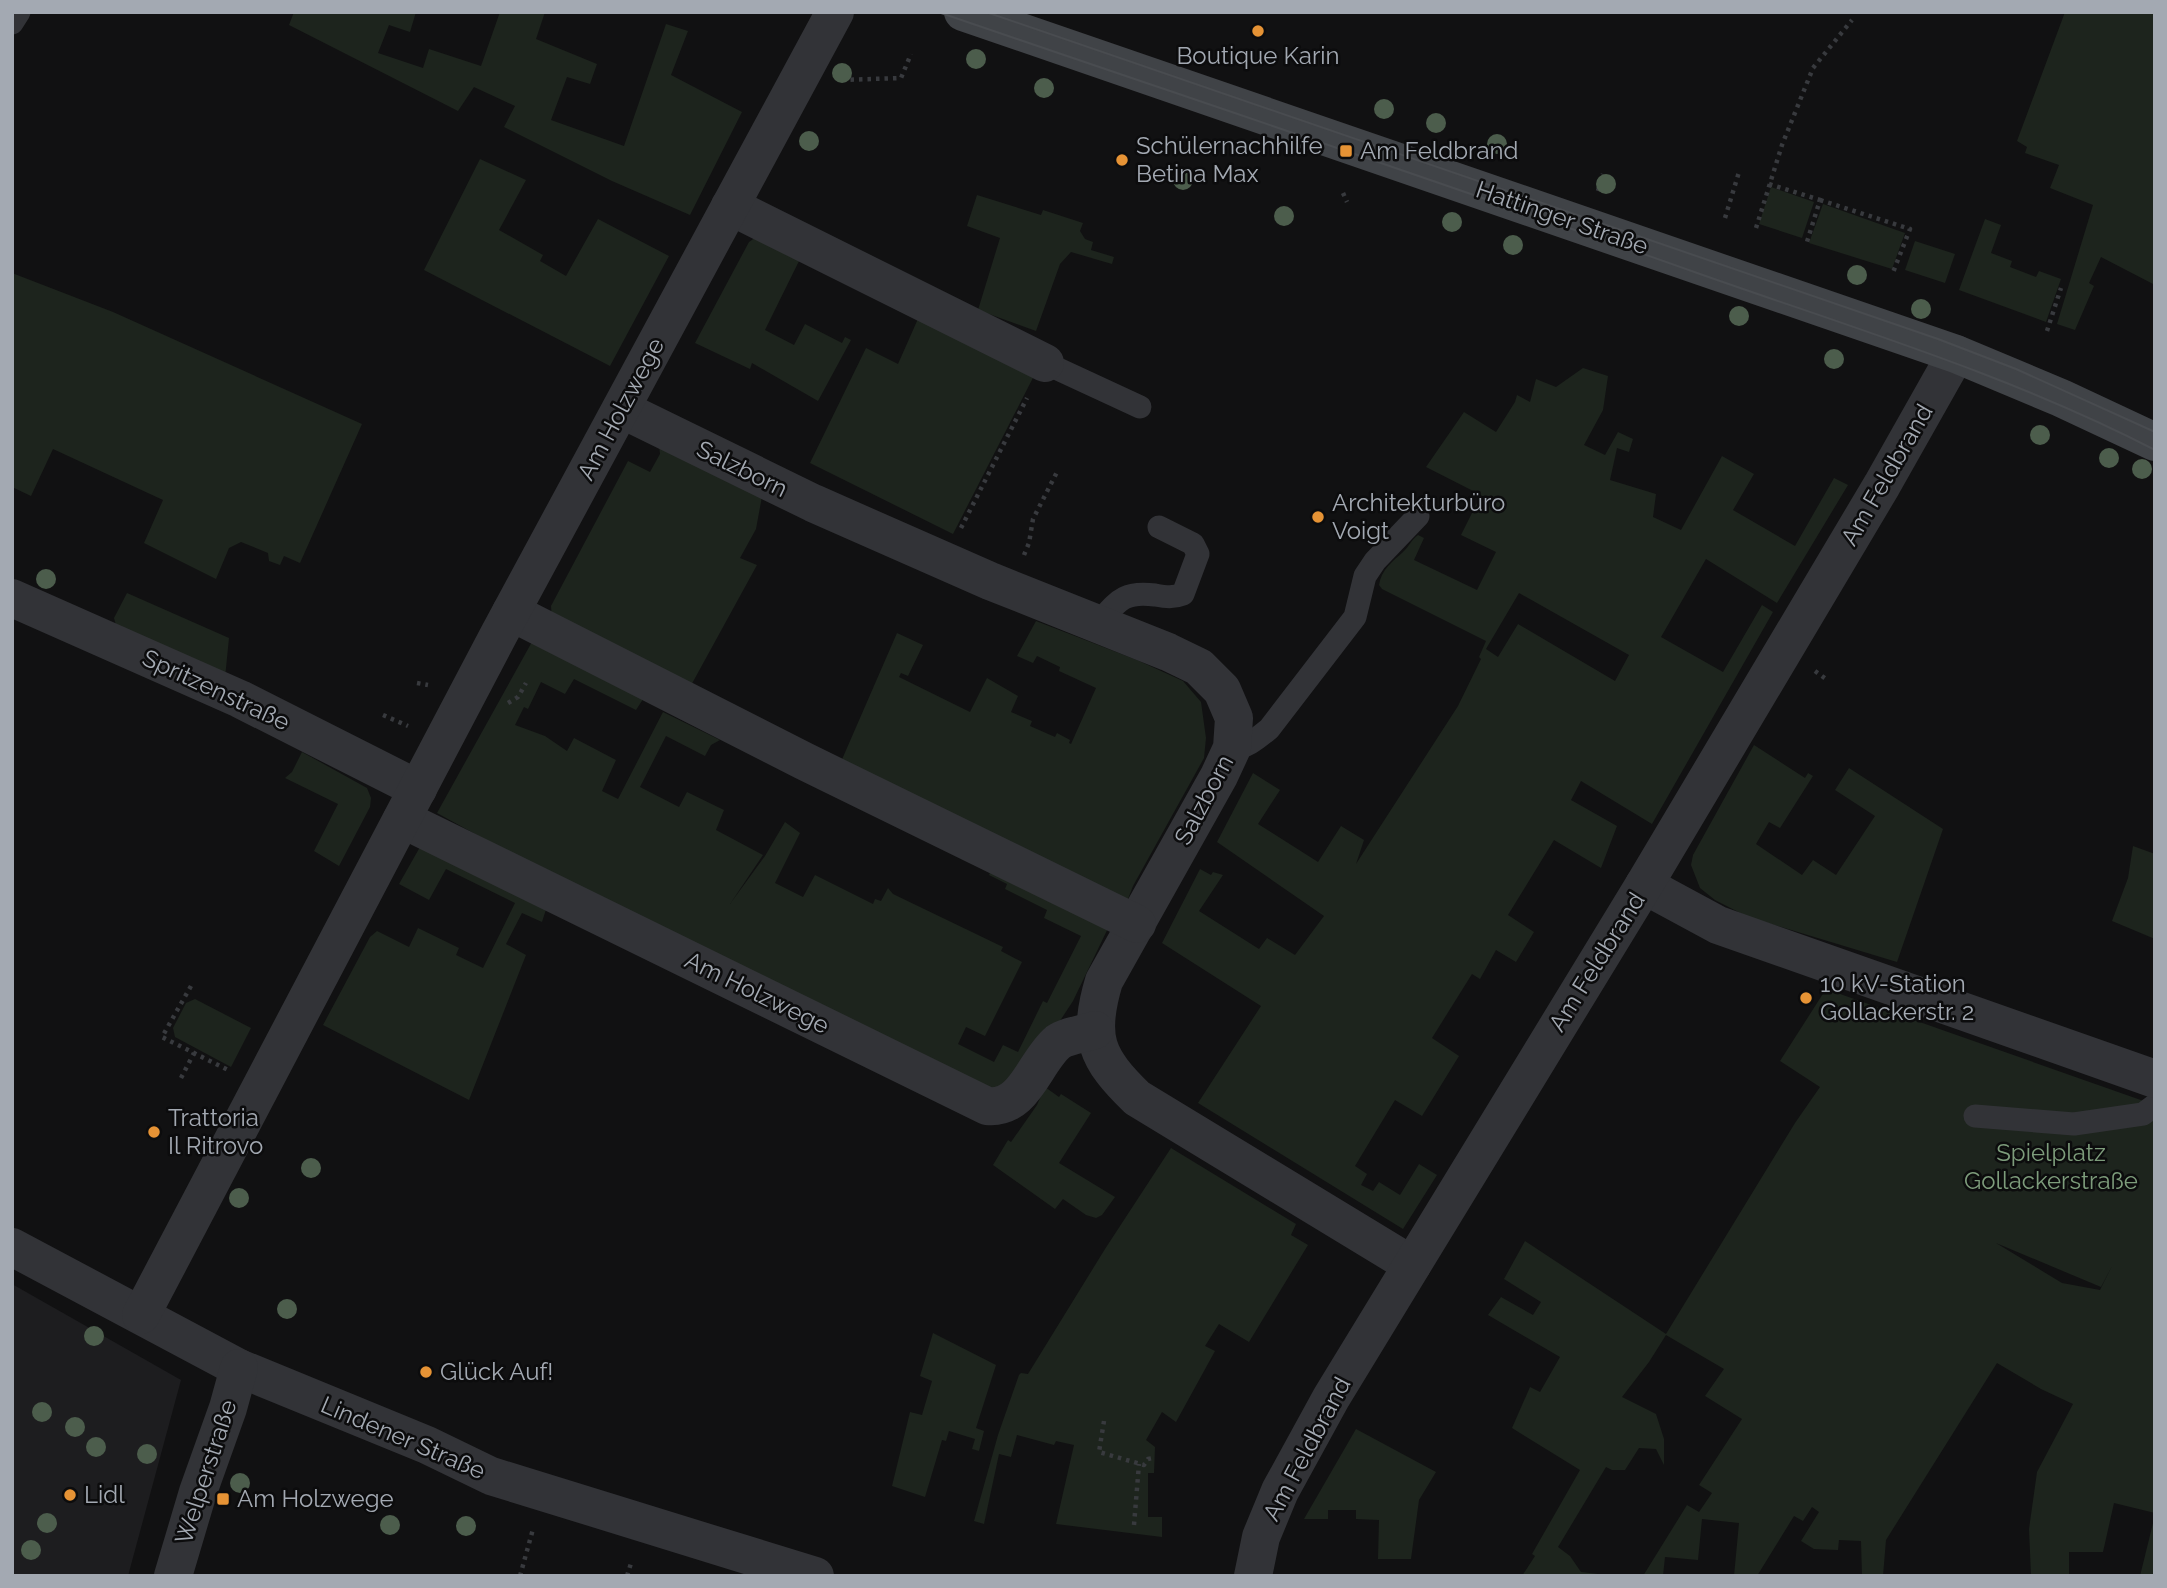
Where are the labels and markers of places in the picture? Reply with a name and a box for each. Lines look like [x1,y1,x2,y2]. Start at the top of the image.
marker: Boutique Karin [1250,23,1266,39]
place label: Boutique Karin [1176,41,1340,70]
place label: Schülernachhilfe Betina Max [1136,131,1323,188]
place label: Am Feldbrand [1360,136,1518,165]
marker: Am Feldbrand [1338,143,1354,159]
marker: Schülernachhilfe Betina Max [1114,152,1130,168]
place label: Architekturbüro Voigt [1332,488,1505,545]
marker: Architekturbüro Voigt [1310,509,1326,525]
place label: 10 kV-Station Gollackerstr. 2 [1820,969,1974,1026]
marker: 10 kV-Station Gollackerstr. 2 [1798,990,1814,1006]
place label: Trattoria Il Ritrovo [168,1103,263,1160]
marker: Trattoria Il Ritrovo [146,1124,162,1140]
place label: Glück Auf! [440,1357,553,1386]
marker: Glück Auf! [418,1364,434,1380]
place label: Lidl [84,1480,125,1509]
place label: Am Holzwege [237,1484,394,1513]
marker: Lidl [62,1487,78,1503]
marker: Am Holzwege [215,1491,231,1507]

